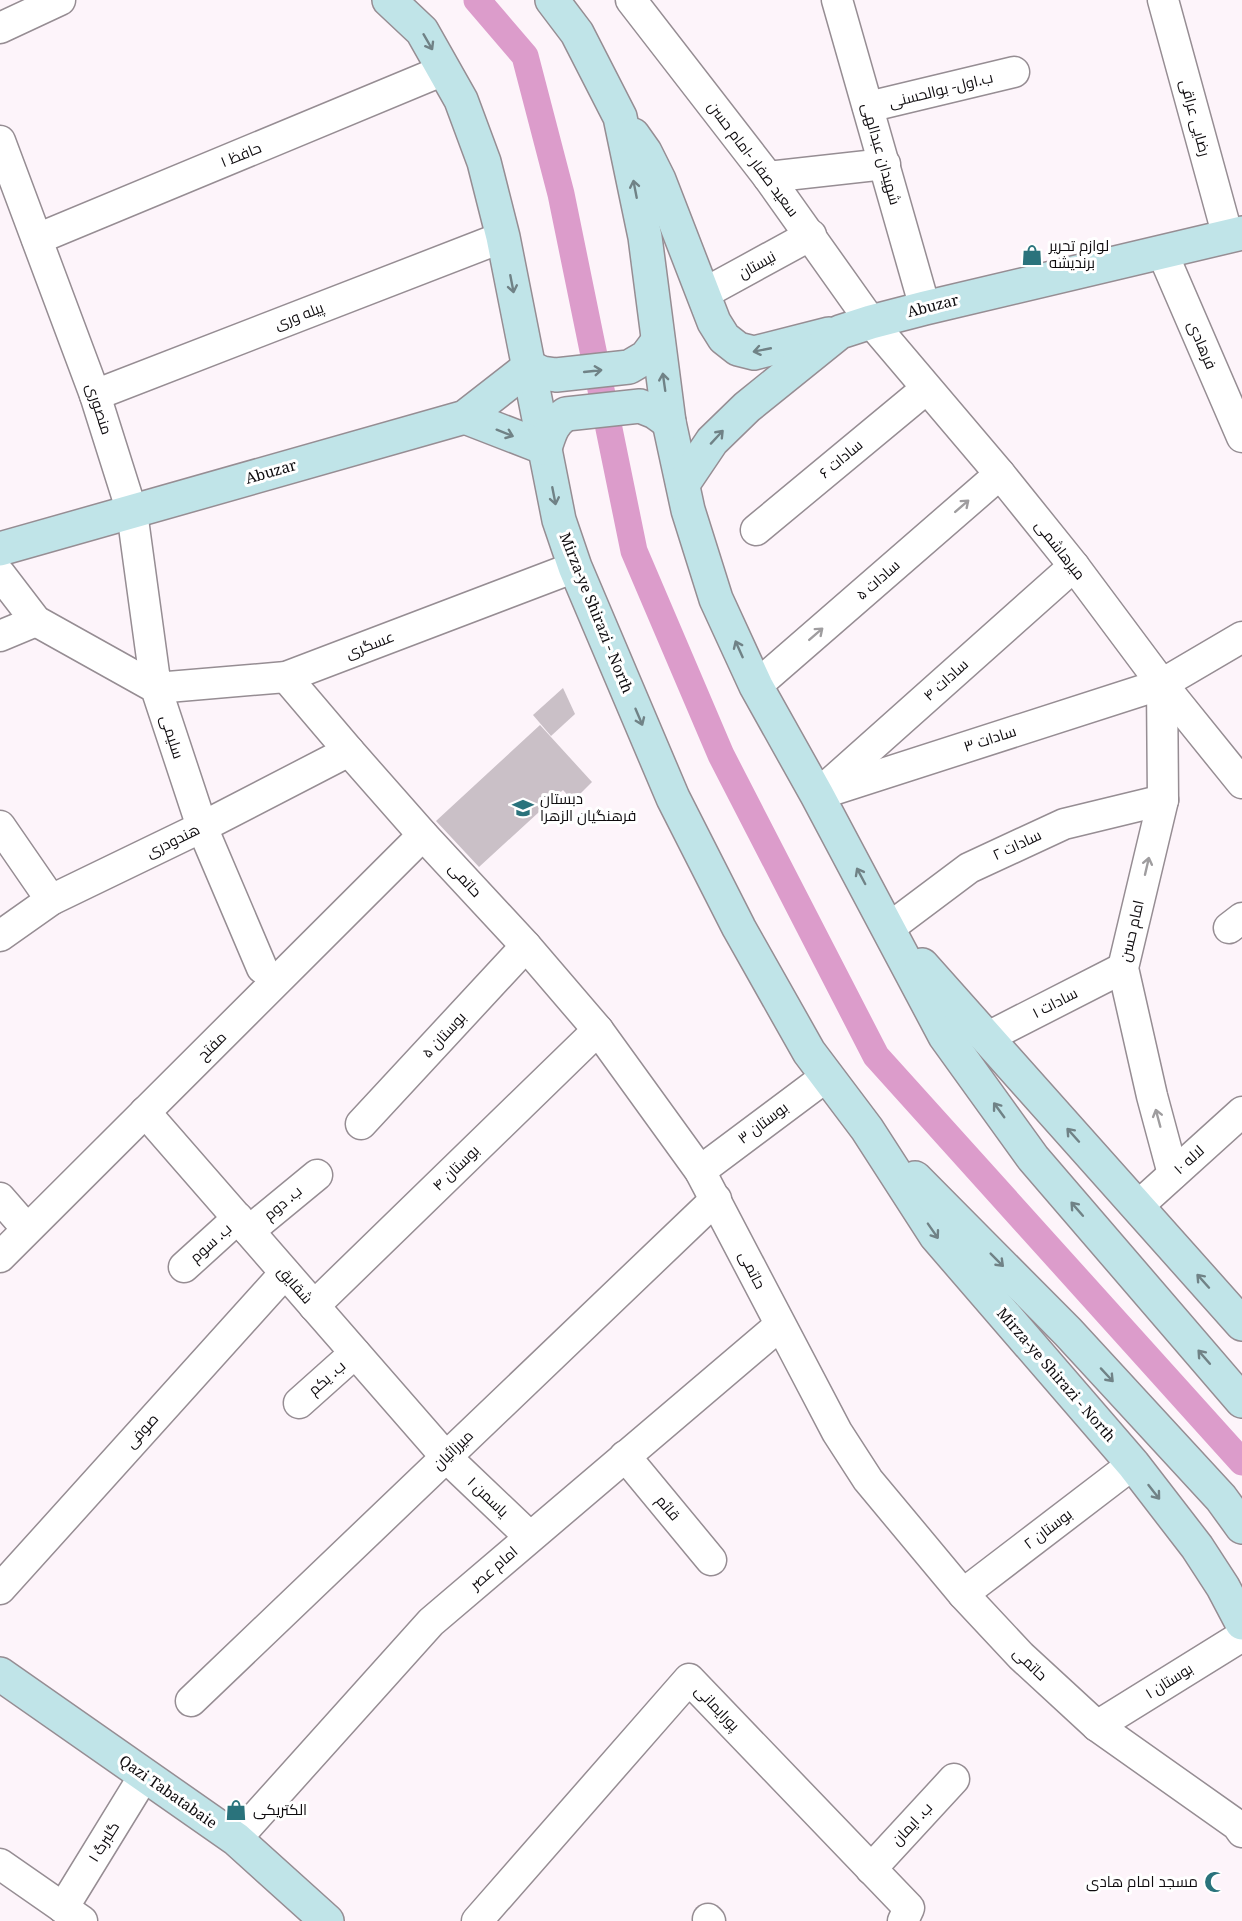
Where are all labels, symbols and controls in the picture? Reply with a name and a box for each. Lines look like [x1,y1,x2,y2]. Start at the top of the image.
one-way arrow [423,33,434,51]
street label: ب.اول- بوالحسنی [887,66,995,113]
street label: رضایی عراقی [1175,77,1216,159]
street label: سعید صفار -امام حسن [703,97,804,221]
street label: شهیدان عبدالهی [857,100,906,207]
street label: حافظ ۱ [217,137,264,171]
one-way arrow [629,180,640,200]
place label: لوازم تحریر برندیشه [1048,235,1109,272]
shop icon: لوازم تحریر برندیشه [1020,243,1044,267]
street label: نیستان [734,246,779,283]
one-way arrow [507,274,518,294]
street label: Abuzar [905,289,961,321]
street label: پیله وری [271,297,326,335]
street label: فرهادی [1183,317,1222,372]
one-way arrow [753,345,773,356]
one-way arrow [582,365,602,376]
one-way arrow [658,373,669,392]
street label: منصوری [81,380,118,437]
one-way arrow [495,428,514,439]
one-way arrow [710,430,724,445]
street label: سادات ۶ [814,434,866,482]
street label: Abuzar [243,454,299,488]
one-way arrow [549,486,560,505]
one-way arrow [955,499,970,513]
street label: میرهاشمی [1030,515,1090,584]
street label: Mirza-ye Shirazi - North [555,529,639,696]
street label: سادات ۵ [851,555,904,604]
street label: عسگری [343,626,397,663]
one-way arrow [808,627,823,641]
one-way arrow [733,641,744,659]
street label: سادات ۴ [919,654,972,705]
one-way arrow [634,707,645,726]
street label: سلیمی [156,712,189,761]
street label: سادات ۳ [961,720,1018,756]
place label: دبستان فرهنگیان الزهرا [540,788,636,826]
school or university icon: دبستان فرهنگیان الزهرا [511,796,535,820]
street label: هندودری [142,819,203,863]
street label: سادات ۲ [989,824,1044,864]
one-way arrow [1142,857,1154,876]
street label: حاتمی [444,858,487,901]
one-way arrow [855,868,866,886]
street label: امام حسن [1114,898,1149,964]
street label: سادات ۱ [1028,982,1081,1022]
street label: بوستان ۵ [417,1007,470,1062]
street label: مفتح [193,1027,231,1065]
street label: بوستان ۳ [733,1097,792,1148]
one-way arrow [993,1103,1005,1119]
one-way arrow [1151,1109,1163,1128]
one-way arrow [1066,1128,1080,1143]
street label: بوستان ۴ [428,1140,484,1195]
street label: لاله ۱۰ [1169,1140,1208,1178]
street label: ب. دوم [259,1180,306,1225]
one-way arrow [1070,1202,1084,1217]
street label: ب. سوم [185,1218,236,1267]
one-way arrow [927,1223,939,1239]
street label: حاتمی [734,1247,771,1292]
one-way arrow [989,1253,1004,1268]
street label: شقایق [273,1261,318,1308]
one-way arrow [1196,1273,1210,1288]
street label: Mirza-ye Shirazi - North [993,1303,1121,1446]
one-way arrow [1197,1350,1211,1365]
street label: ب. یکم [303,1356,350,1400]
one-way arrow [1100,1367,1115,1382]
street label: صوفی [120,1409,163,1453]
street label: میرزائیان [428,1425,478,1474]
street label: یاسمن ۱ [463,1472,514,1522]
one-way arrow [1148,1484,1161,1500]
street label: قائم [652,1490,685,1525]
street label: بوستان ۲ [1019,1503,1076,1554]
street label: امام عصر [465,1541,522,1595]
street label: حاتمی [1009,1642,1052,1685]
street label: بوستان ۱ [1141,1658,1197,1703]
street label: پورایمانی [690,1680,745,1735]
street label: Qazi Tabatabaie [116,1750,221,1832]
street label: ب. ایمان [886,1797,937,1850]
shop icon: الکتریکی [224,1798,248,1822]
place label: الکتریکی [253,1799,307,1820]
street label: گلبرگ ۱ [83,1818,123,1865]
mosque icon: مسجد امام هادی [1203,1870,1227,1894]
place label: مسجد امام هادی [1086,1871,1198,1892]

